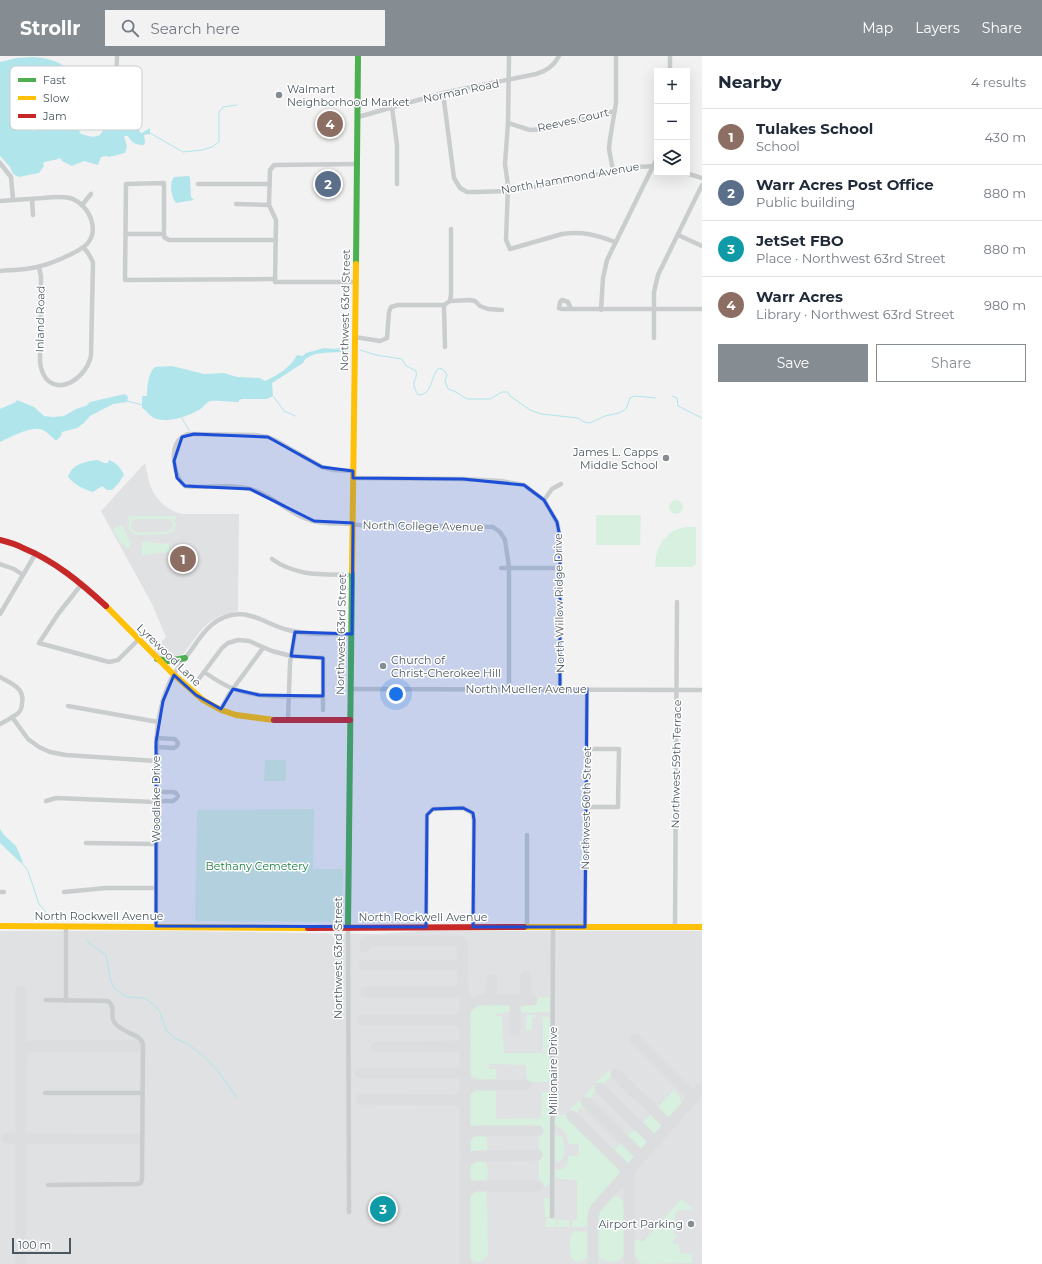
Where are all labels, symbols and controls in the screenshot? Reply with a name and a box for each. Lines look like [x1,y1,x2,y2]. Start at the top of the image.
search box [105,10,385,46]
text: Strollr [20,17,81,40]
icon: search [119,17,141,39]
text: Search here [151,19,240,38]
text: Map [862,19,893,37]
text: Layers [915,19,960,37]
text: Share [982,19,1022,37]
legend [10,66,142,130]
map controls [654,68,690,176]
button: + [654,68,690,104]
text: Nearby [718,72,782,92]
text: Fast [43,73,67,87]
text: 4 results [971,74,1026,90]
street label: Norman Road [422,76,500,106]
place label: Walmart Neighborhood Market [287,82,410,109]
marker: Walmart Neighborhood Market [274,90,284,100]
text: Slow [43,91,69,105]
button: − [654,104,690,140]
street label: Reeves Court [536,105,611,135]
text: Jam [42,109,67,123]
pin: 4 [317,109,343,139]
text: Tulakes School [756,119,873,138]
text: 1 [728,129,734,145]
text: 430 m [984,129,1026,145]
text: School [756,138,800,154]
button: layers [654,140,690,176]
street label: North Hammond Avenue [500,159,641,197]
pin: 2 [315,169,341,199]
text: Warr Acres Post Office [756,175,934,194]
text: 2 [727,185,735,201]
text: 880 m [984,185,1026,201]
text: Public building [756,194,855,210]
text: JetSet FBO [756,231,844,250]
text: 3 [727,241,735,257]
text: 880 m [984,241,1026,257]
street label: Northwest 63rd Street [337,248,353,371]
text: Place · Northwest 63rd Street [756,250,946,266]
street label: Inland Road [32,286,48,352]
text: Warr Acres [756,287,843,306]
text: 4 [727,297,735,313]
text: 980 m [984,297,1026,313]
text: Library · Northwest 63rd Street [756,306,955,322]
button: Save [718,344,868,382]
button: Share [876,344,1026,382]
place label: James L. Capps Middle School [572,445,659,472]
marker: James L. Capps Middle School [661,453,671,463]
street label: North College Avenue [362,518,484,534]
street label: North Willow Ridge Drive [551,533,567,673]
pin: 1 [170,544,196,574]
street label: Northwest 63rd Street [333,572,349,695]
street label: Lyrewood Lane [134,621,204,689]
place label: Church of Christ-Cherokee Hill [391,653,501,680]
marker: Church of Christ-Cherokee Hill [378,661,388,671]
street label: North Mueller Avenue [465,682,587,696]
your location [386,684,406,704]
street label: Northwest 59th Terrace [668,699,684,828]
street label: Northwest 60th Street [578,746,594,870]
street label: Woodlake Drive [149,755,163,843]
park label: Bethany Cemetery [205,859,309,873]
street label: Northwest 63rd Street [331,897,345,1019]
street label: North Rockwell Avenue [35,909,164,923]
street label: North Rockwell Avenue [359,910,488,924]
street label: Millionaire Drive [546,1026,560,1115]
pin: 3 [370,1194,396,1224]
place label: Airport Parking [598,1217,683,1231]
marker: Airport Parking [686,1219,696,1229]
scale bar [12,1236,71,1255]
text: 100 m [18,1238,51,1252]

